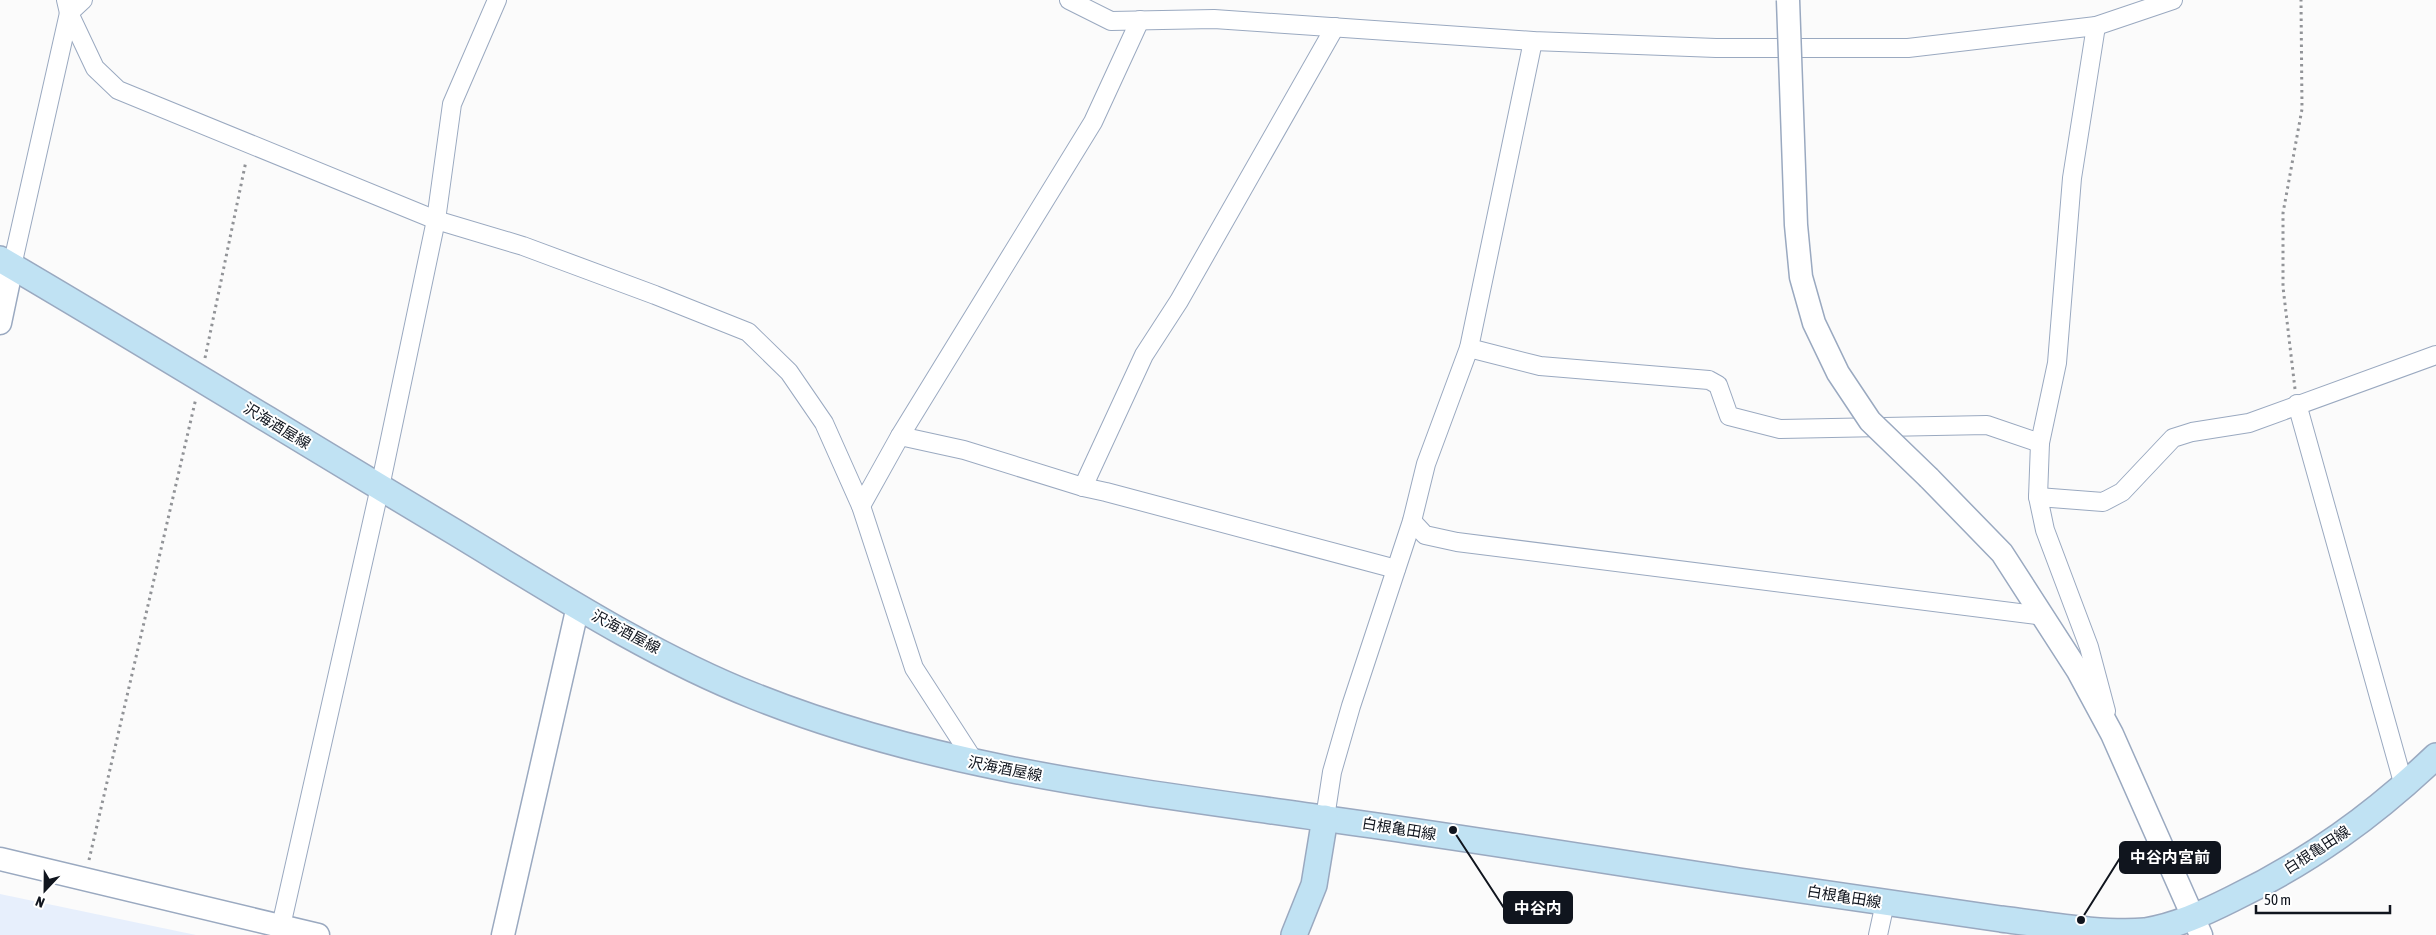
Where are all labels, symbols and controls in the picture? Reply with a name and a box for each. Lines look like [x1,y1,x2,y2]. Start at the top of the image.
street label: 沢海酒屋線 [241,399,314,452]
street label: 沢海酒屋線 [589,606,663,657]
street label: 沢海酒屋線 [967,753,1044,784]
street label: 白根亀田線 [1361,814,1437,843]
street label: 白根亀田線 [2281,822,2353,877]
callout: 中谷内宮前 [2120,842,2220,873]
text: 中谷内宮前 [2130,848,2210,866]
north arrow [20,865,70,915]
street label: 白根亀田線 [1806,882,1882,911]
scale bar [2256,882,2390,914]
text: 50 m [2264,891,2291,908]
callout: 中谷内 [1504,892,1572,923]
text: N [33,893,47,911]
text: 中谷内 [1514,899,1562,917]

